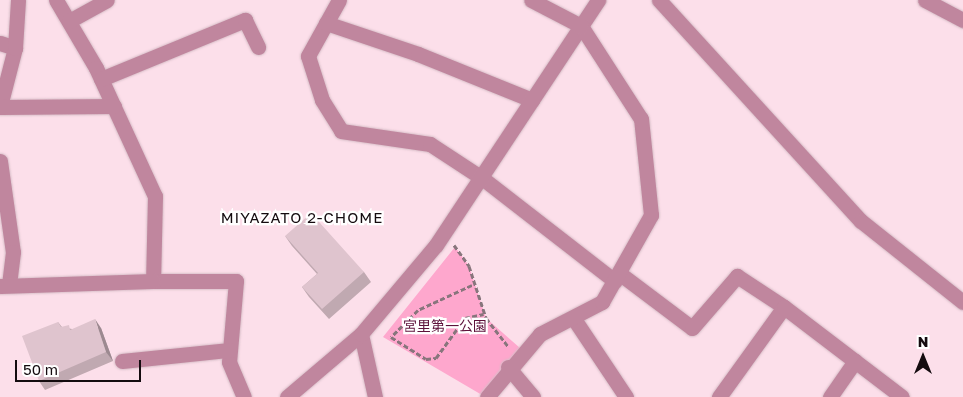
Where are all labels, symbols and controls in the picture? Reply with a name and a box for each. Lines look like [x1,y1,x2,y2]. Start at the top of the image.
district label: MIYAZATO 2-CHOME [219,209,385,227]
park label: 宮里第一公園 [403,318,487,334]
north arrow [898,332,948,382]
text: N [918,333,928,350]
scale bar [18,350,144,382]
text: 50 m [23,360,58,378]

